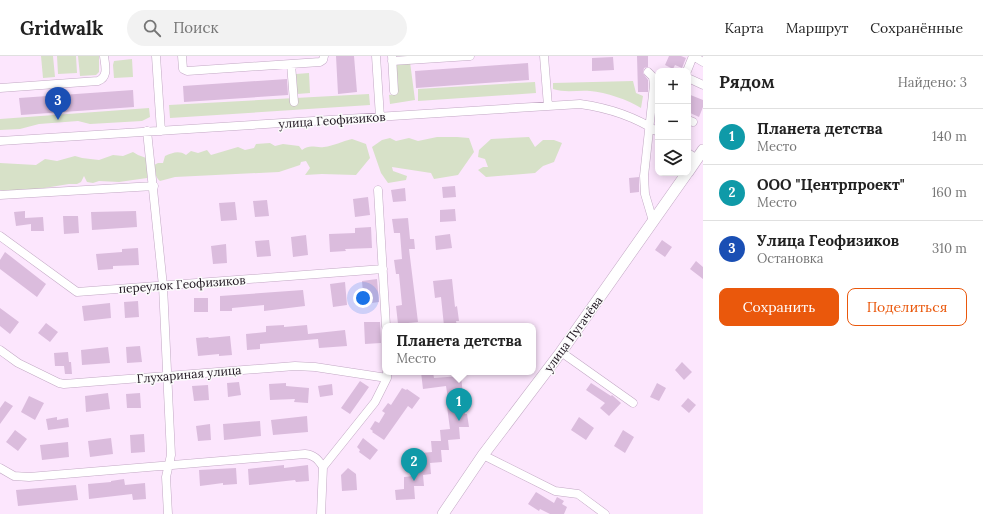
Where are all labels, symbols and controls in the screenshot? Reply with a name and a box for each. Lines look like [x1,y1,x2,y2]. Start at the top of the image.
search box [127,10,407,46]
text: Gridwalk [20,16,103,40]
icon: search [141,17,163,39]
text: Поиск [173,18,219,37]
text: Карта [724,19,764,37]
text: Маршрут [786,19,848,37]
text: Сохранённые [870,19,963,37]
map controls [655,68,691,176]
button: + [655,68,691,104]
text: Рядом [719,71,775,93]
text: Найдено: 3 [898,74,967,91]
pin: 3 [45,87,71,120]
button: − [655,104,691,140]
street label: улица Геофизиков [278,109,386,131]
text: Планета детства [757,119,883,138]
text: 1 [729,128,735,145]
text: 140 m [932,128,967,145]
text: Место [757,138,797,155]
button: layers [655,140,691,176]
text: ООО "Центрпроект" [757,175,905,194]
text: 2 [729,184,735,201]
text: 160 m [932,184,967,201]
text: Место [757,194,797,211]
text: Улица Геофизиков [757,231,899,250]
text: 3 [728,240,736,257]
text: 310 m [932,240,967,257]
text: Остановка [757,250,823,267]
street label: переулок Геофизиков [118,272,246,296]
your location [353,288,373,308]
button: Сохранить [719,288,839,326]
button: Поделиться [847,288,967,326]
street label: улица Пугачёва [540,293,606,375]
popup [382,323,536,375]
text: Планета детства [396,331,522,350]
text: Место [396,350,436,367]
street label: Глухариная улица [136,362,242,386]
pin: 1 [446,388,472,421]
pin: 2 [401,448,427,481]

